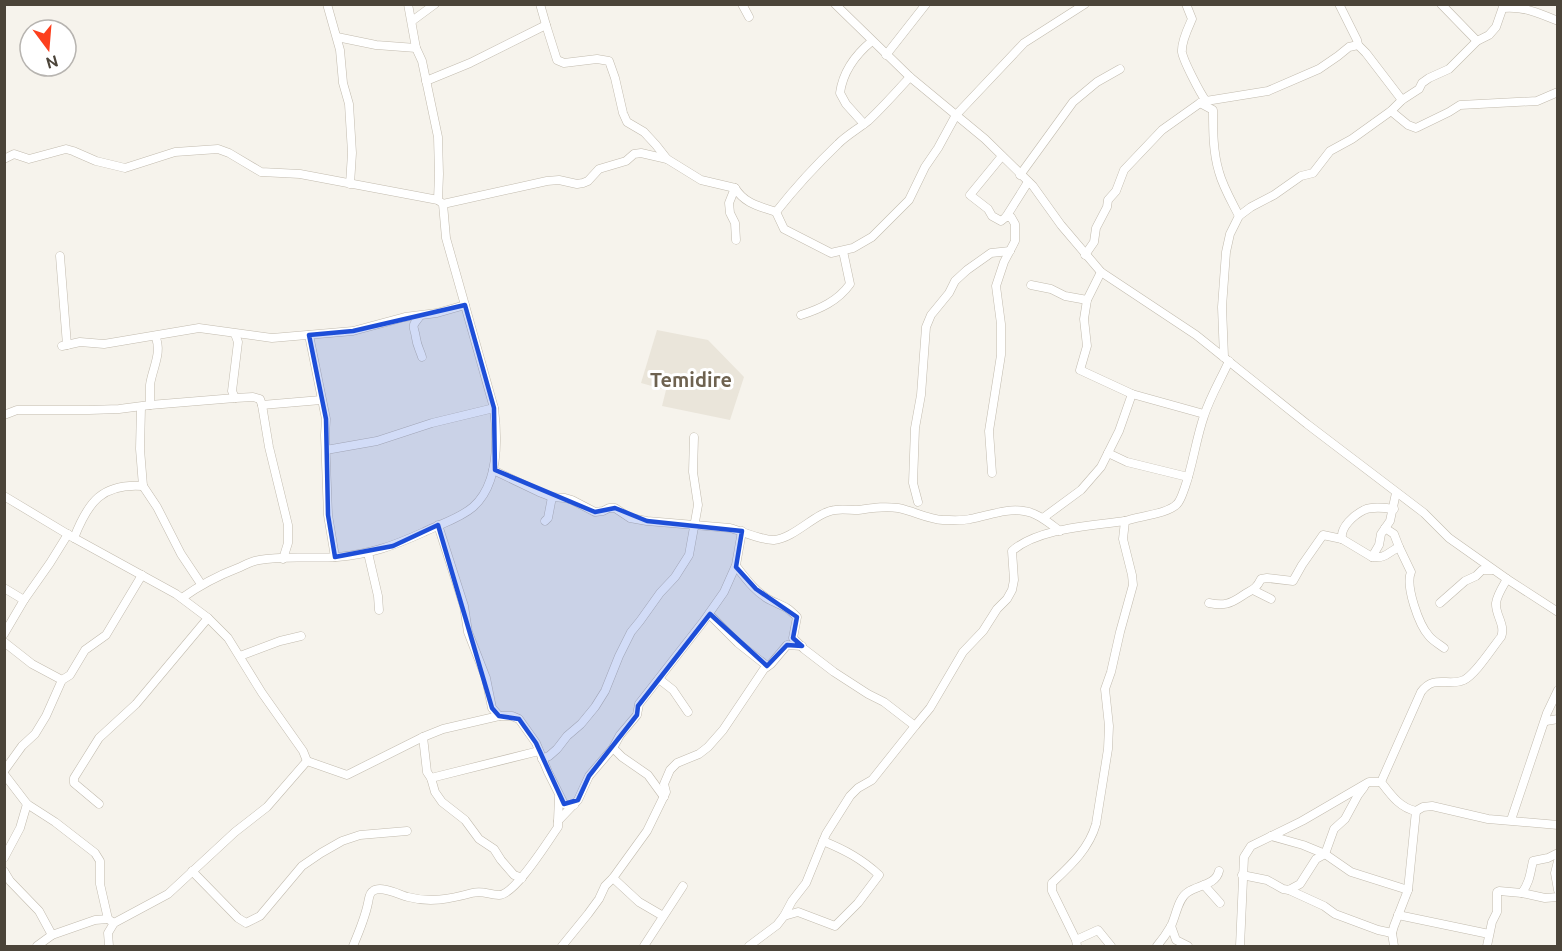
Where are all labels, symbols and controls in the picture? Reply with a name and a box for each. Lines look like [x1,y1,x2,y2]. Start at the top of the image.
north arrow [18,18,78,78]
text: N [44,52,60,73]
district label: Temidire [650,368,732,391]

